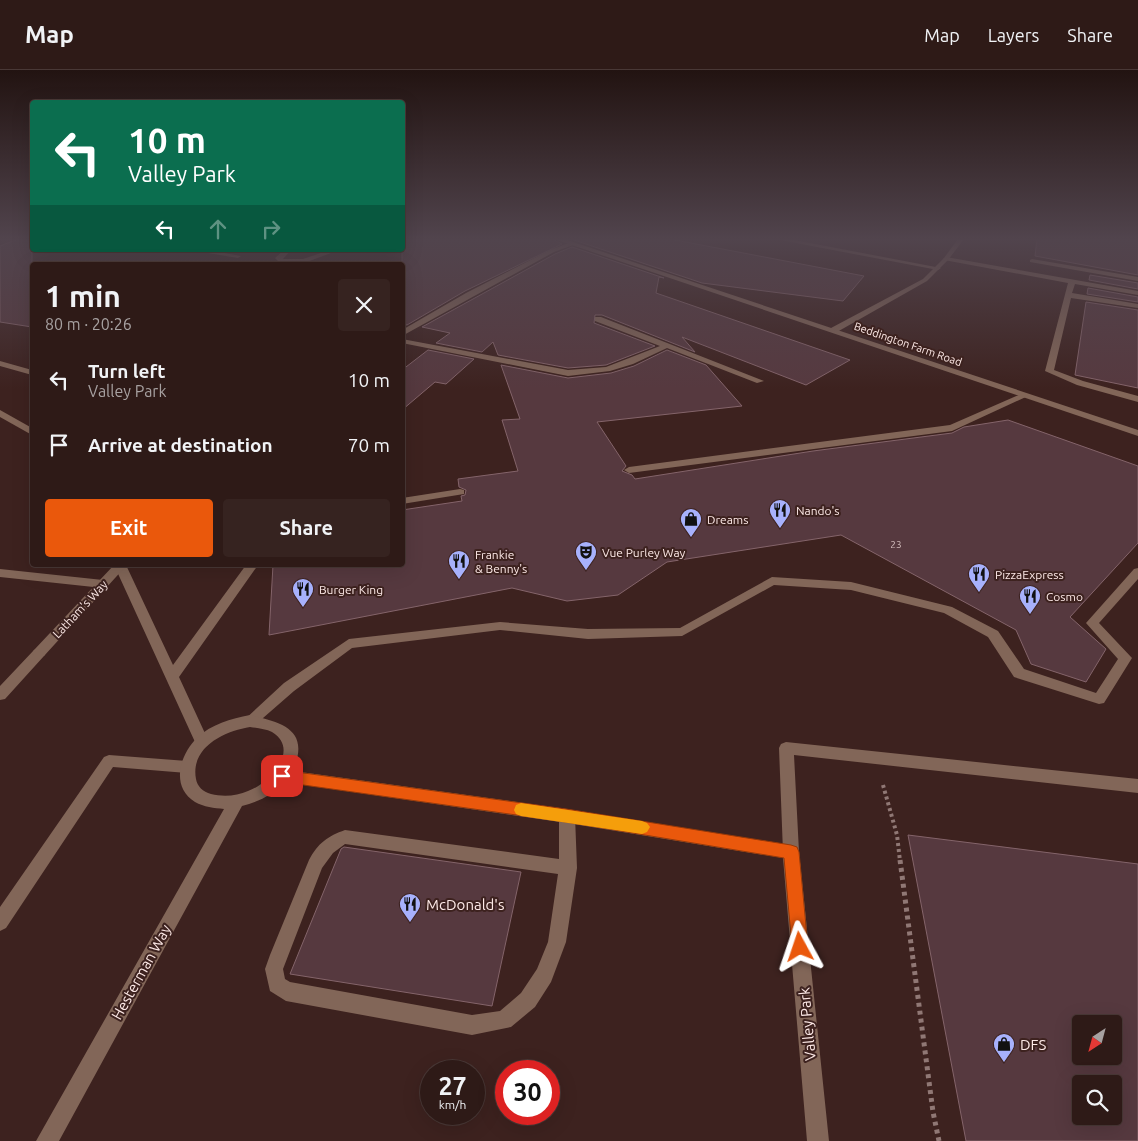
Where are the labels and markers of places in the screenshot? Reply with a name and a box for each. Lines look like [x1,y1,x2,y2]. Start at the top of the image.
restaurant icon: Nando's [768,498,792,529]
place label: Nando's [796,504,839,517]
shop icon: Dreams [679,507,703,538]
place label: Dreams [707,513,748,526]
theatre icon: Vue Purley Way [574,540,598,571]
place label: Vue Purley Way [602,546,686,559]
place label: Frankie & Benny's [475,548,527,575]
restaurant icon: Frankie & Benny's [447,549,471,580]
restaurant icon: PizzaExpress [967,562,991,593]
place label: PizzaExpress [995,568,1064,581]
restaurant icon: Burger King [291,577,315,608]
place label: Burger King [319,583,383,596]
restaurant icon: Cosmo [1018,584,1042,615]
place label: Cosmo [1046,590,1083,603]
pin [261,755,303,797]
restaurant icon: McDonald's [398,892,422,923]
place label: McDonald's [426,896,504,913]
shop icon: DFS [992,1032,1016,1063]
place label: DFS [1020,1036,1046,1053]

